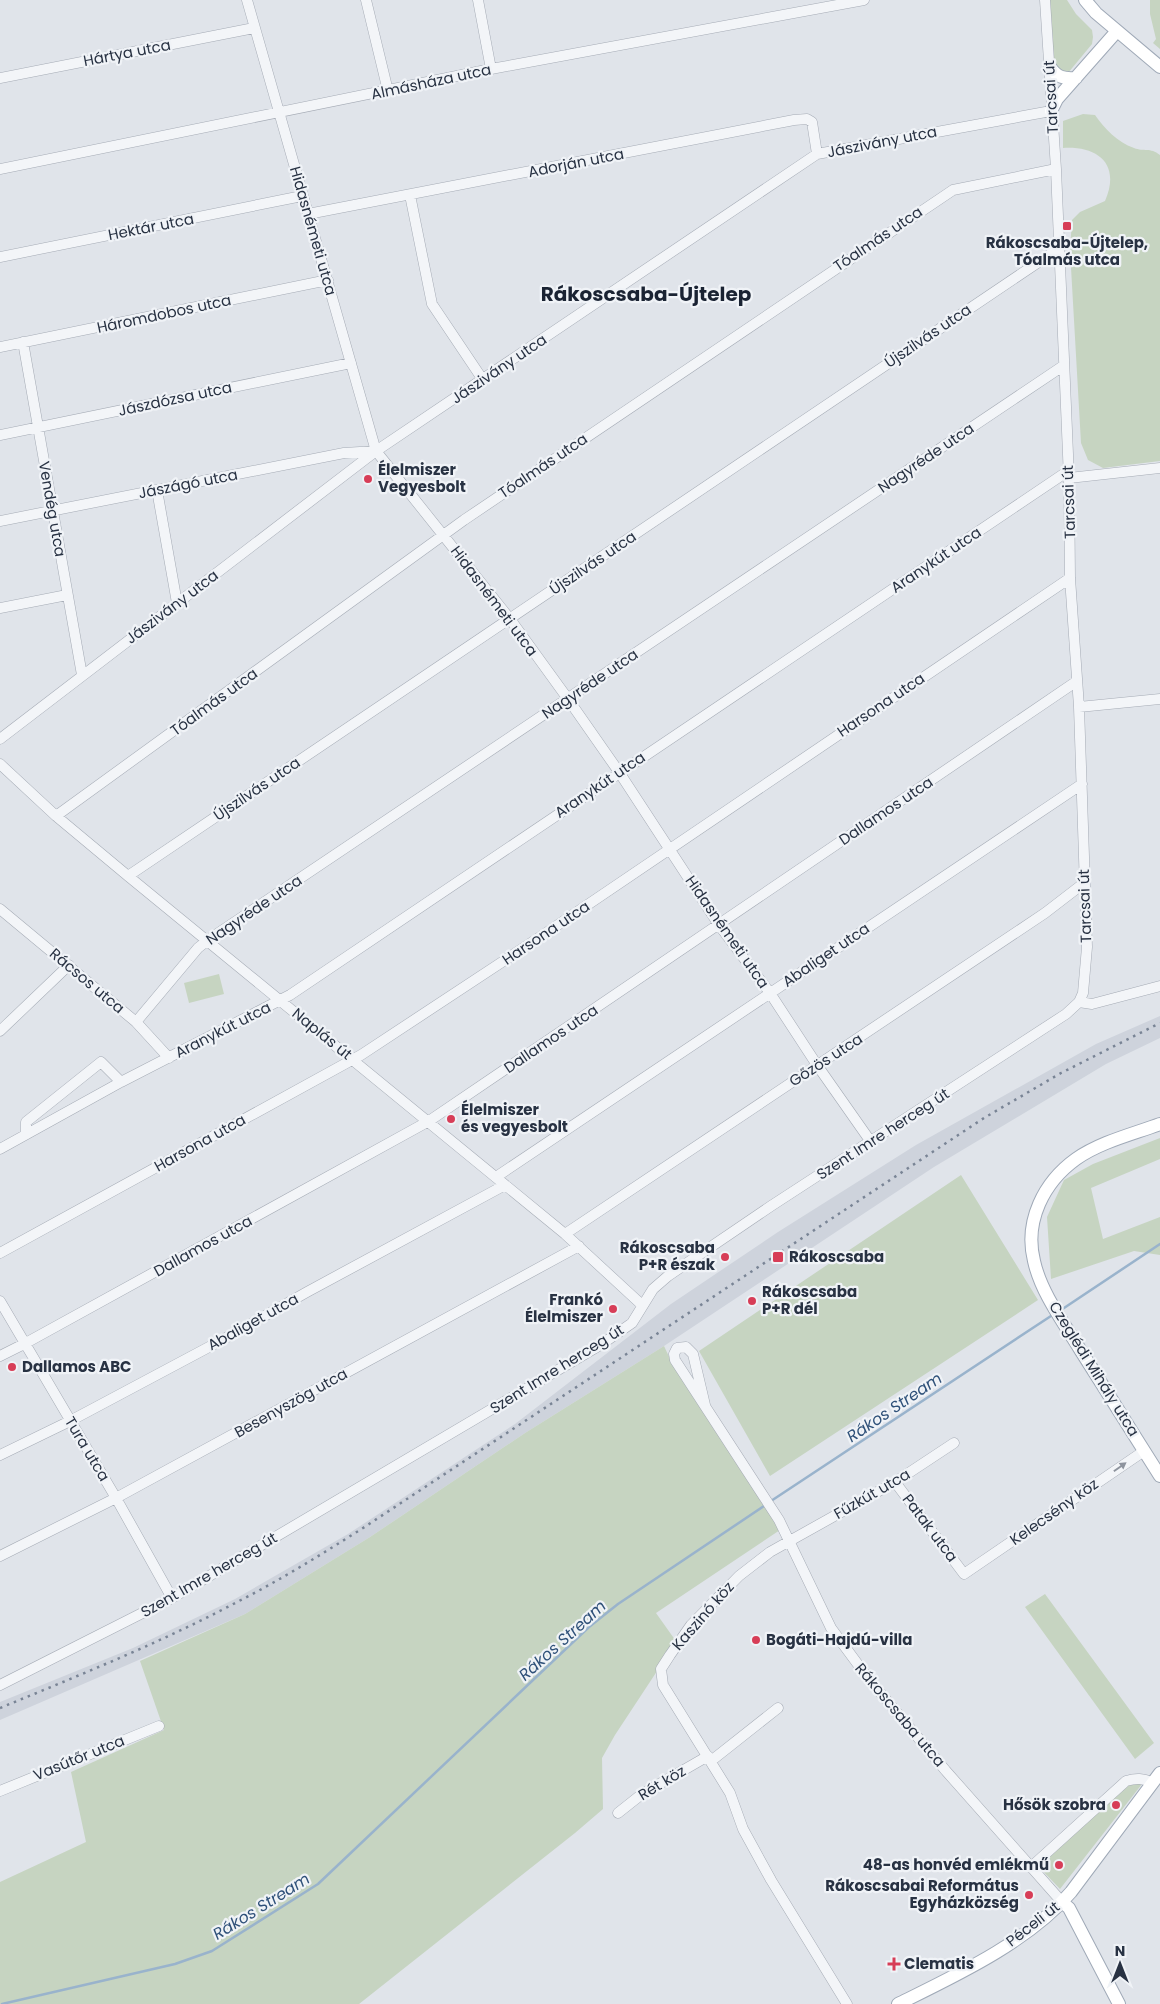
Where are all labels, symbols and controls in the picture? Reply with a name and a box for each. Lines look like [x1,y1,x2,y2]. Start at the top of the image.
street label: Hártya utca [81,34,172,71]
street label: Almásháza utca [369,59,493,104]
street label: Tarcsai út [1038,60,1063,134]
street label: Jászivány utca [825,121,939,162]
street label: Adorján utca [526,143,626,182]
street label: Hidasnémeti utca [285,164,342,298]
street label: Tóalmás utca [829,201,926,276]
street label: Hektár utca [106,208,196,245]
marker: Rákoscsaba-Újtelep, Tóalmás utca [1061,220,1073,232]
place label: Rákoscsaba-Újtelep, Tóalmás utca [986,232,1148,270]
district label: Rákoscsaba-Újtelep [541,280,752,308]
street label: Háromdobos utca [95,289,233,338]
street label: Újszilvás utca [880,299,975,372]
street label: Jászivány utca [447,329,551,408]
street label: Jászdózsa utca [116,376,234,421]
street label: Nagyréde utca [873,418,978,498]
street label: Tóalmás utca [494,428,591,503]
street label: Vendég utca [34,459,71,558]
place label: Élelmiszer Vegyesbolt [378,459,466,497]
street label: Jászágó utca [136,464,239,503]
street label: Tarcsai út [1057,465,1080,539]
marker: Élelmiszer Vegyesbolt [362,473,374,485]
street label: Aranykút utca [886,522,985,598]
street label: Újszilvás utca [545,526,640,599]
street label: Hidasnémeti utca [446,541,543,660]
street label: Jászivány utca [121,565,222,648]
street label: Nagyréde utca [537,644,642,724]
street label: Tóalmás utca [166,663,262,740]
street label: Harsona utca [833,667,929,742]
street label: Aranykút utca [550,747,649,823]
street label: Újszilvás utca [209,752,304,825]
street label: Dallamos utca [834,771,937,850]
street label: Tarcsai út [1073,869,1096,943]
street label: Nagyréde utca [201,870,306,950]
street label: Hidasnémeti utca [681,871,774,992]
street label: Harsona utca [498,895,594,970]
street label: Abaliget utca [778,918,873,992]
street label: Rácsos utca [45,943,129,1018]
street label: Aranykút utca [171,996,274,1063]
street label: Dallamos utca [499,999,602,1078]
street label: Naplás út [288,1003,357,1064]
street label: Gőzös utca [785,1028,867,1091]
street label: Szent Imre herceg út [812,1083,953,1184]
place label: Élelmiszer és vegyesbolt [461,1099,568,1137]
street label: Harsona utca [150,1109,249,1176]
marker: Élelmiszer és vegyesbolt [445,1113,457,1125]
street label: Dallamos utca [150,1210,256,1281]
place label: Rákoscsaba P+R észak [620,1237,716,1275]
place label: Rákoscsaba [789,1246,884,1267]
marker: Rákoscsaba [771,1250,785,1264]
marker: Rákoscsaba P+R észak [719,1251,731,1263]
place label: Rákoscsaba P+R dél [762,1281,857,1319]
street label: Abaliget utca [204,1288,302,1355]
place label: Frankó Élelmiszer [525,1289,604,1327]
marker: Rákoscsaba P+R dél [746,1295,758,1307]
street label: Czeglédi Mihály utca [1044,1297,1145,1440]
marker: Frankó Élelmiszer [607,1303,619,1315]
street label: Szent Imre herceg út [486,1319,628,1418]
place label: Dallamos ABC [22,1356,132,1377]
marker: Dallamos ABC [6,1361,18,1373]
street label: Besenyszög utca [230,1363,351,1442]
water label: Rákos Stream [842,1367,947,1448]
street label: Tura utca [60,1413,115,1485]
one-way arrow [1113,1462,1126,1472]
street label: Fűzkút utca [830,1463,914,1524]
street label: Kelecsény köz [1005,1473,1102,1550]
street label: Patak utca [898,1489,963,1566]
street label: Szent Imre herceg út [137,1527,281,1622]
street label: Kaszinó köz [667,1577,738,1655]
water label: Rákos Stream [514,1595,611,1686]
place label: Bogáti-Hajdú-villa [766,1629,912,1650]
marker: Bogáti-Hajdú-villa [750,1634,762,1646]
street label: Rákoscsaba utca [851,1658,950,1771]
street label: Vasútőr utca [30,1730,128,1785]
street label: Rét köz [634,1760,690,1805]
place label: Hősök szobra [1003,1794,1106,1815]
marker: Hősök szobra [1110,1799,1122,1811]
place label: 48-as honvéd emlékmű [863,1854,1049,1875]
marker: 48-as honvéd emlékmű [1053,1859,1065,1871]
water label: Rákos Stream [208,1867,314,1945]
place label: Rákoscsabai Református Egyházközség [825,1875,1019,1913]
marker: Rákoscsabai Református Egyházközség [1023,1889,1035,1901]
street label: Péceli út [1001,1896,1064,1951]
north arrow [1095,1939,1145,1989]
text: N [1115,1941,1125,1961]
place label: Clematis [904,1953,974,1974]
marker: Clematis [888,1958,900,1970]

